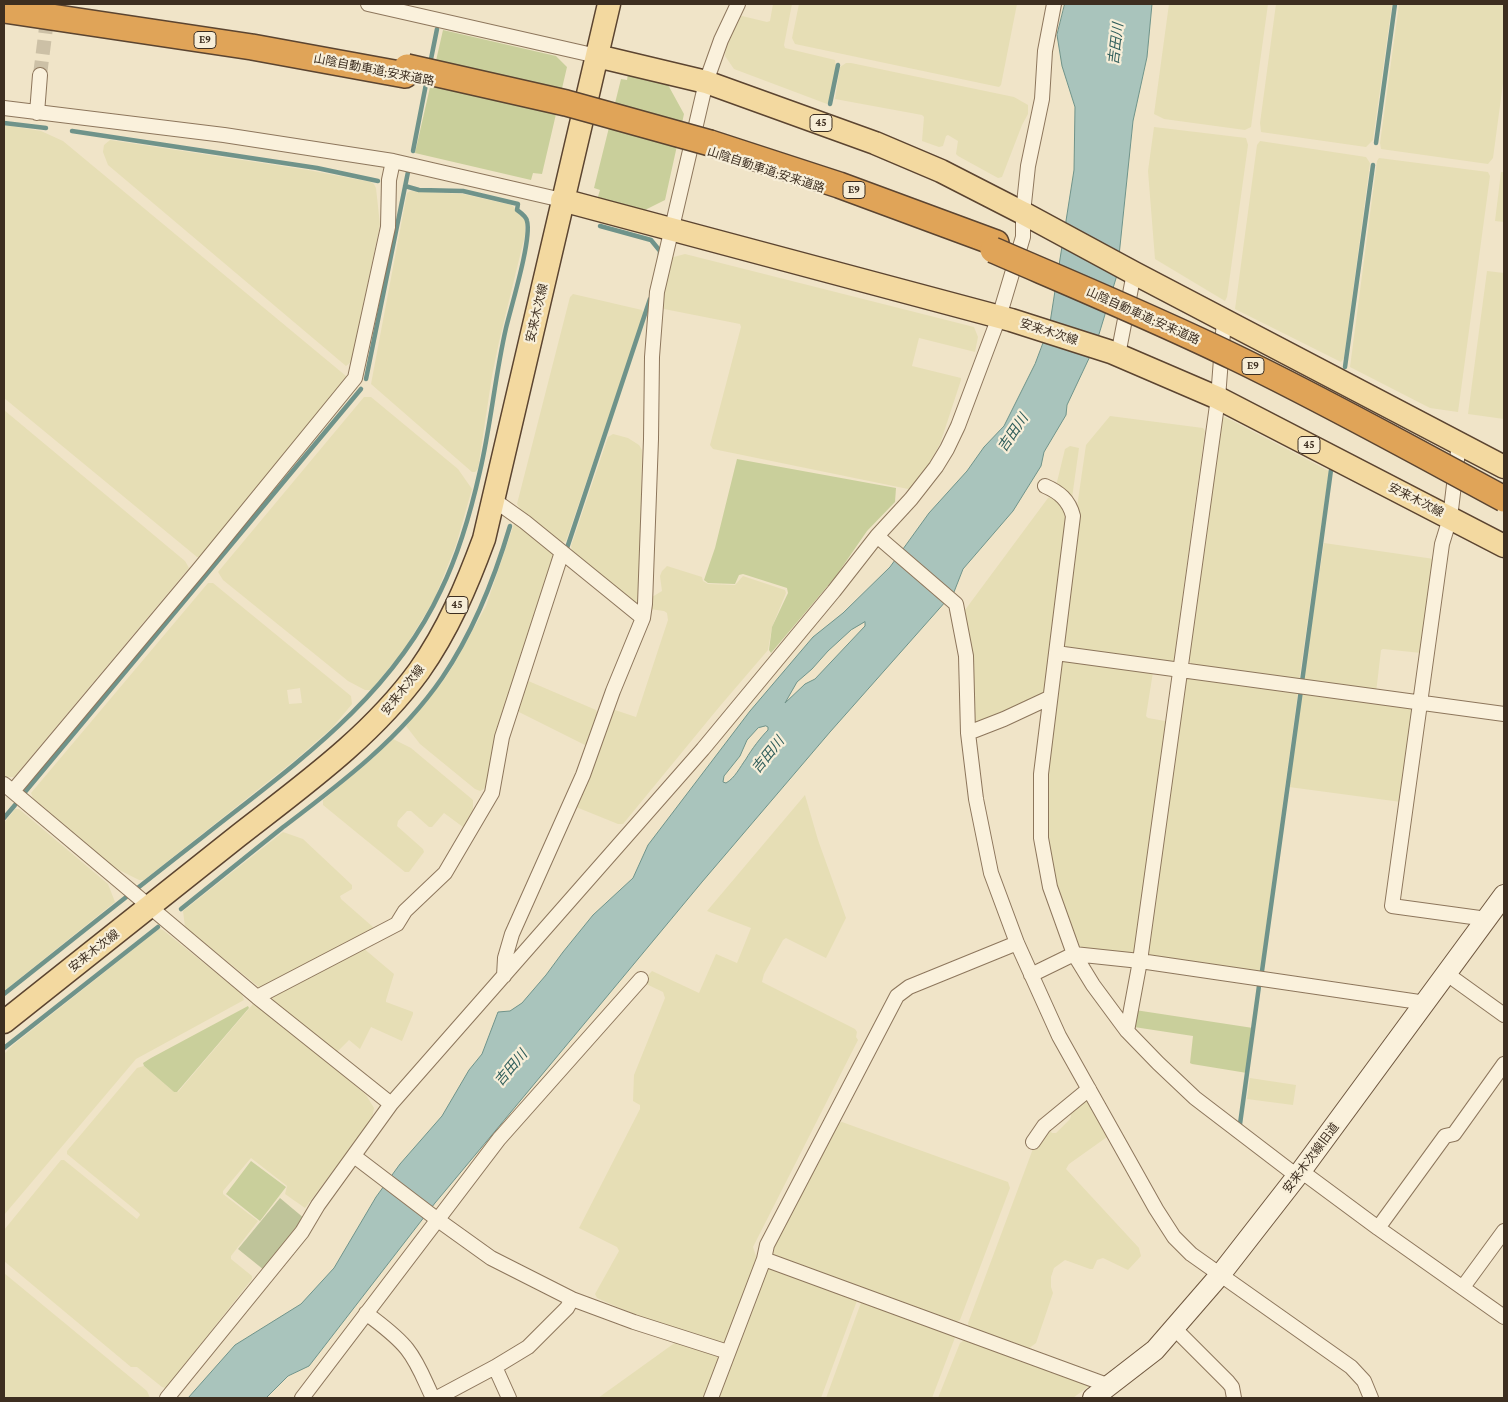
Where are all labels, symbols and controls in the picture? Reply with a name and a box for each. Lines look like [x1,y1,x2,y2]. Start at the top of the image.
water label: 吉田川 [1105,22,1127,66]
road number: E9 [194,32,216,48]
street label: 山陰自動車道;安来道路 [312,51,436,89]
road number: 45 [810,115,832,132]
street label: 山陰自動車道;安来道路 [705,144,827,196]
road number: E9 [843,182,865,198]
street label: 安来木次線 [523,282,551,344]
street label: 山陰自動車道;安来道路 [1084,284,1202,348]
street label: 安来木次線 [1018,316,1080,348]
road number: E9 [1242,358,1264,374]
water label: 吉田川 [994,411,1032,455]
road number: 45 [1298,436,1320,454]
street label: 安来木次線 [1386,480,1446,520]
road number: 45 [446,596,468,614]
street label: 安来木次線 [379,662,427,718]
water label: 吉田川 [748,733,788,777]
street label: 安来木次線 [66,927,122,975]
water label: 吉田川 [491,1047,531,1089]
street label: 安来木次線旧道 [1280,1120,1342,1196]

